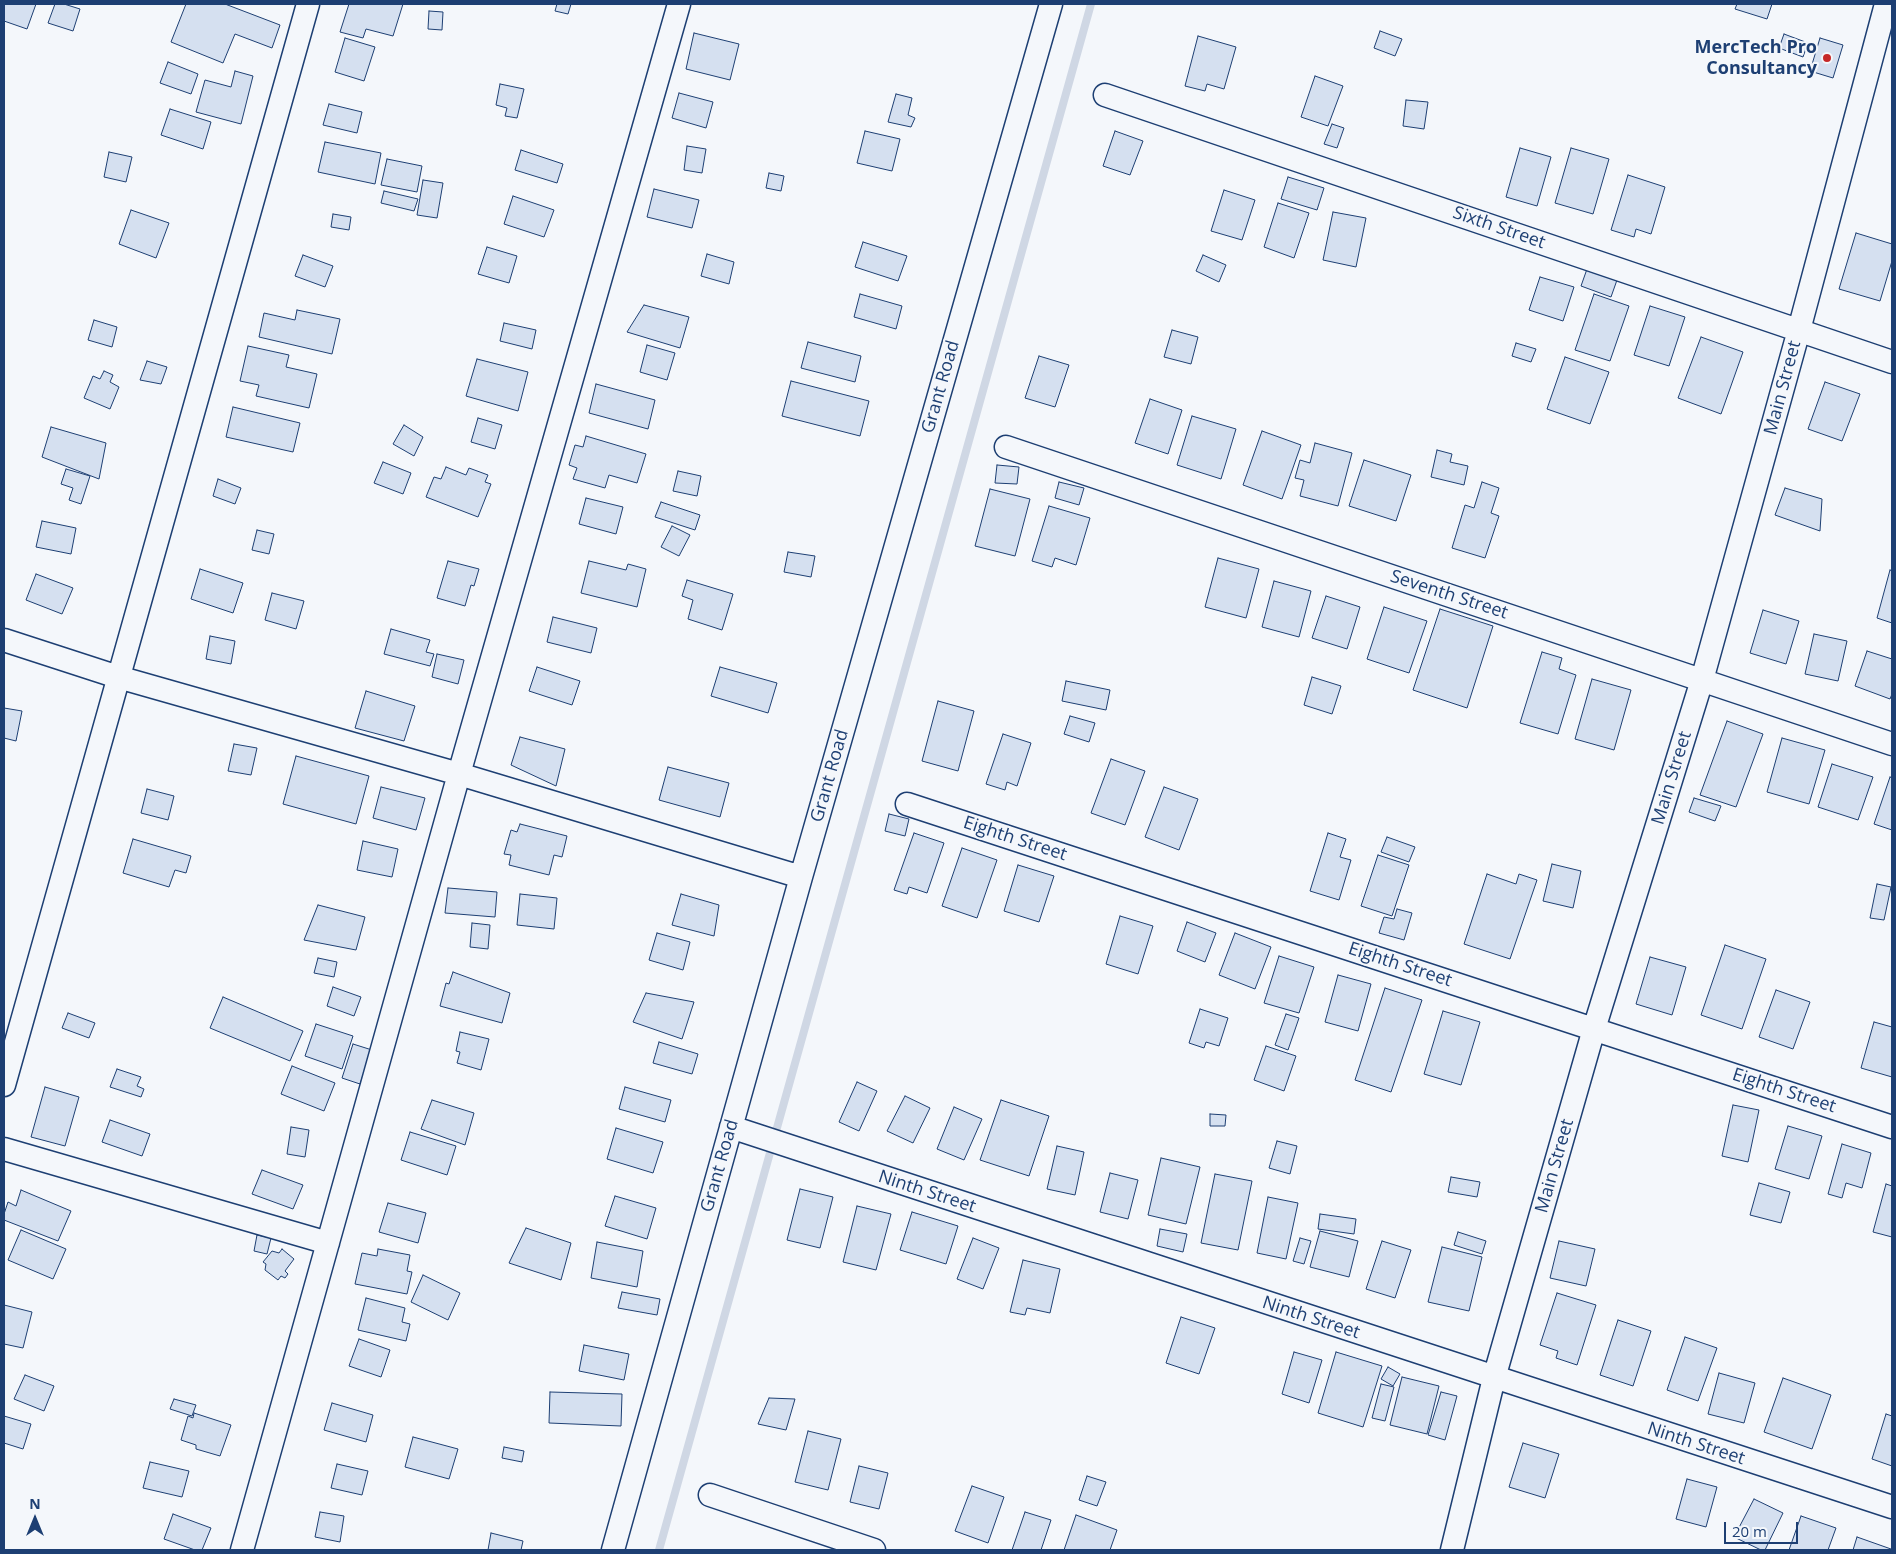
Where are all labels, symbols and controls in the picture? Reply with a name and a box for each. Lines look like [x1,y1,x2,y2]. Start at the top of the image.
place label: MercTech Pro Consultancy [1695,37,1817,80]
marker: MercTech Pro Consultancy [1821,52,1833,64]
street label: Sixth Street [1450,202,1548,254]
street label: Grant Road [917,338,965,436]
street label: Main Street [1760,338,1806,438]
street label: Seventh Street [1387,566,1511,624]
street label: Grant Road [806,727,854,825]
street label: Main Street [1648,729,1696,827]
street label: Eighth Street [960,812,1070,866]
street label: Eighth Street [1345,938,1455,992]
street label: Eighth Street [1729,1064,1839,1118]
street label: Grant Road [696,1117,744,1215]
street label: Main Street [1531,1117,1579,1215]
street label: Ninth Street [875,1166,979,1218]
street label: Ninth Street [1259,1292,1363,1344]
street label: Ninth Street [1644,1418,1748,1470]
north arrow [10,1494,60,1544]
text: N [29,1494,41,1513]
scale bar [1726,1512,1800,1544]
text: 20 m [1732,1521,1767,1541]

